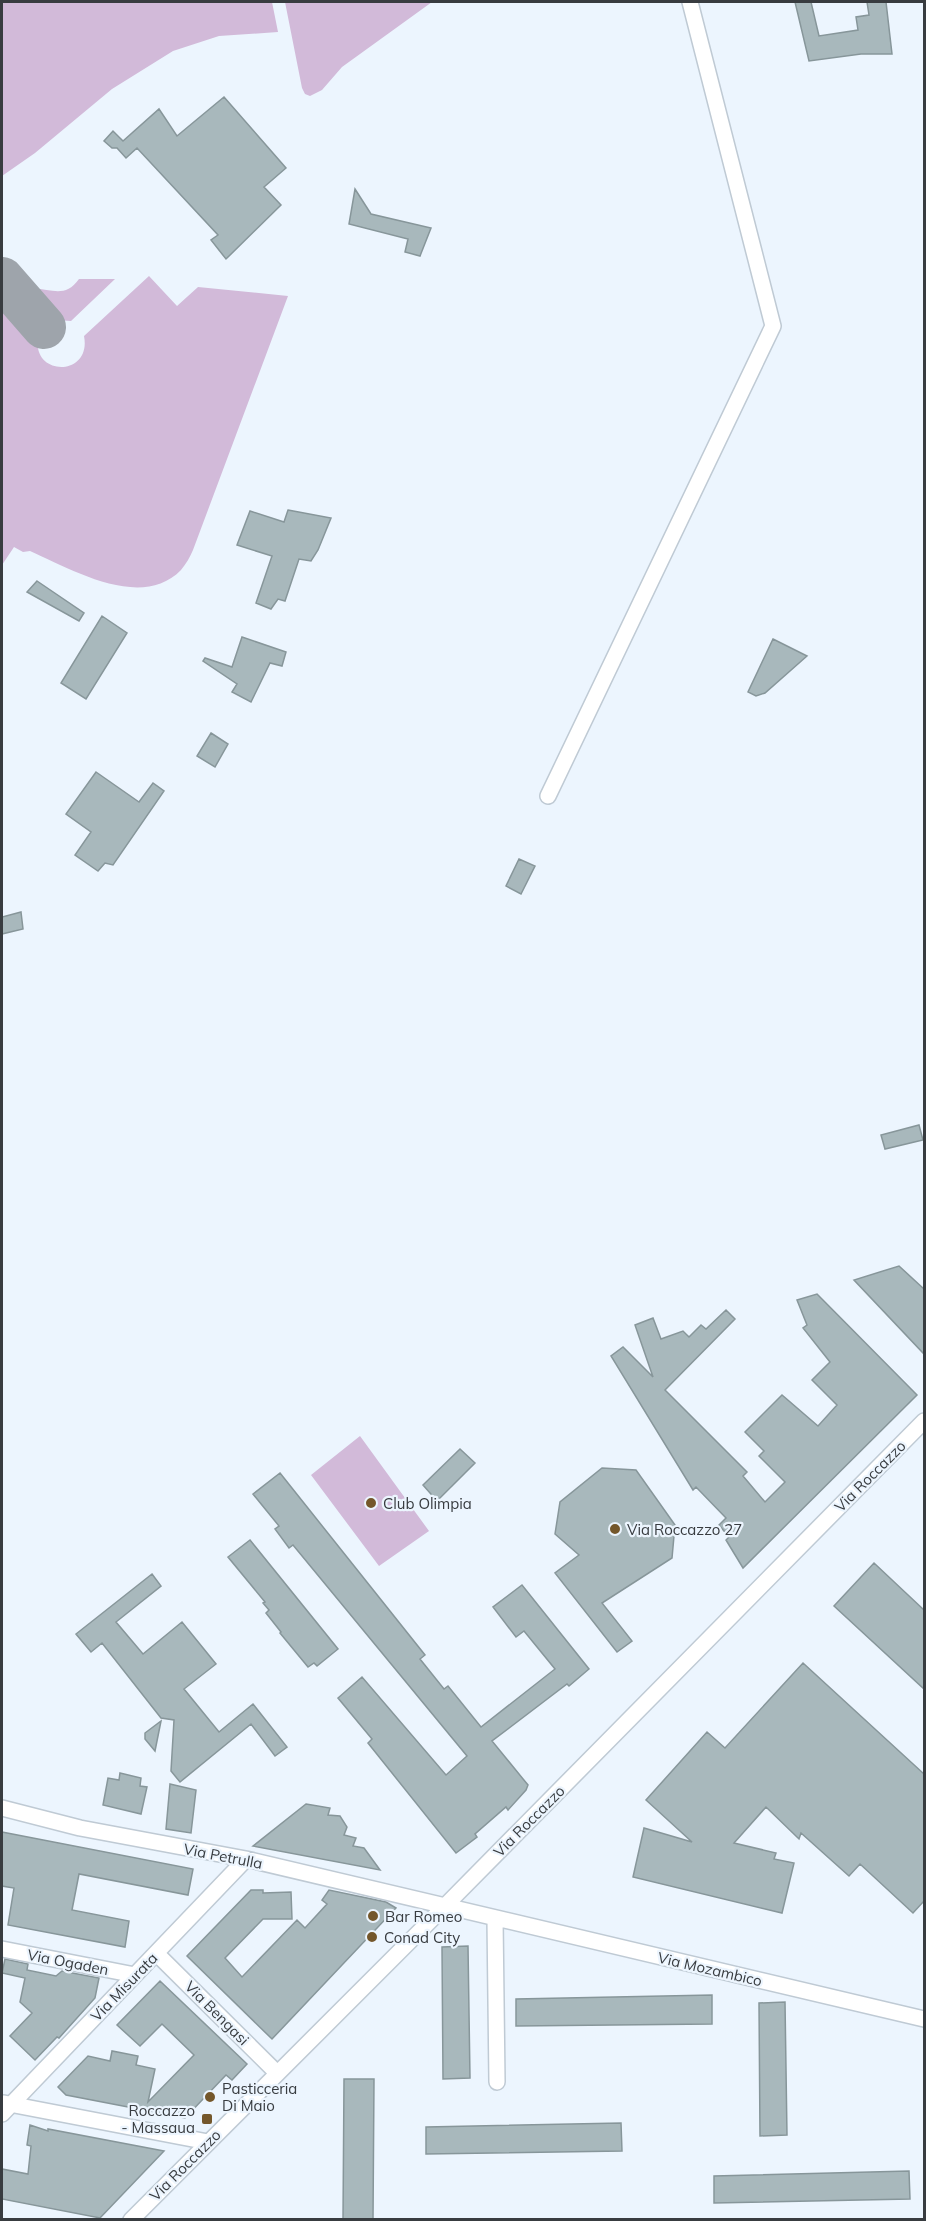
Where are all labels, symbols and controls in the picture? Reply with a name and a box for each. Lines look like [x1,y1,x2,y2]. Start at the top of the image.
street label: Via Roccazzo [830,1436,910,1516]
place label: Club Olimpia [383,1494,472,1513]
marker: Club Olimpia [364,1496,378,1510]
place label: Via Roccazzo 27 [627,1520,742,1539]
marker: Via Roccazzo 27 [608,1522,622,1536]
street label: Via Roccazzo [489,1781,569,1861]
street label: Via Petrulla [182,1839,264,1873]
place label: Bar Romeo [385,1907,462,1926]
marker: Bar Romeo [366,1909,380,1923]
place label: Conad City [384,1928,460,1947]
marker: Conad City [365,1930,379,1944]
street label: Via Ogaden [26,1945,110,1979]
street label: Via Mozambico [656,1948,764,1990]
street label: Via Misurata [87,1949,161,2025]
street label: Via Bengasi [181,1977,253,2049]
place label: Pasticceria Di Maio [222,2079,297,2115]
marker: Pasticceria Di Maio [203,2090,217,2104]
place label: Roccazzo - Massaua [121,2101,195,2137]
marker: Roccazzo - Massaua [200,2112,214,2126]
street label: Via Roccazzo [145,2125,225,2205]

